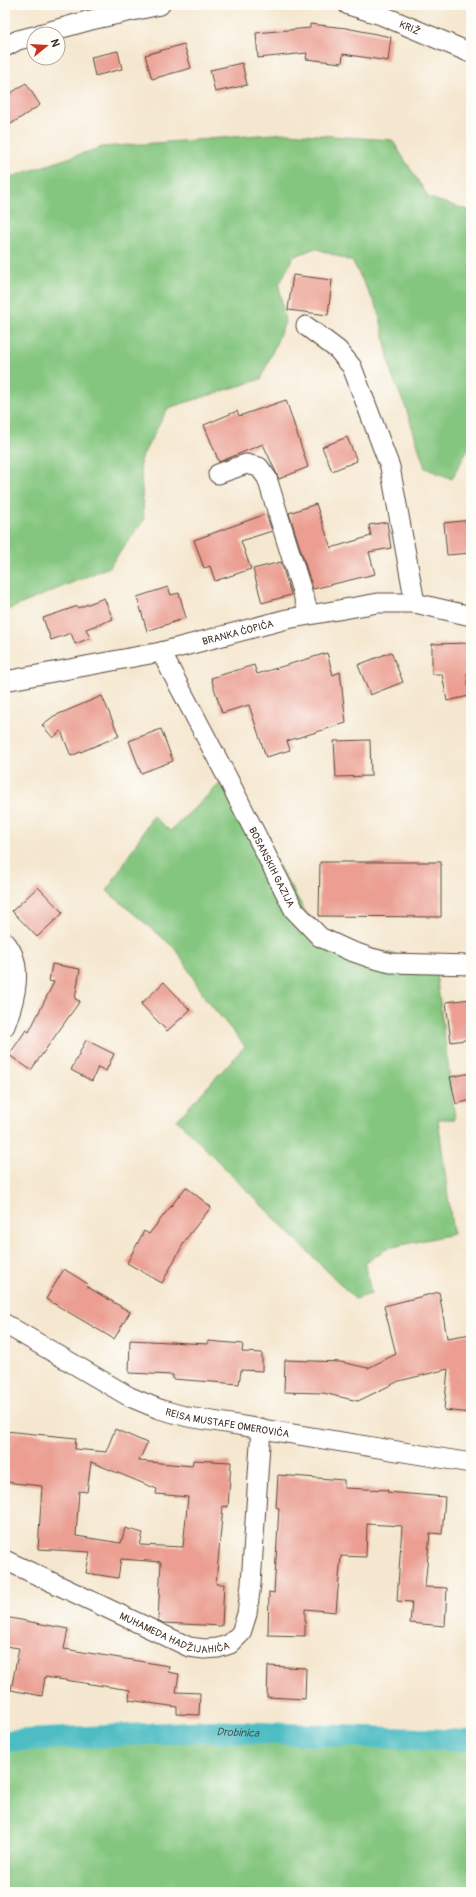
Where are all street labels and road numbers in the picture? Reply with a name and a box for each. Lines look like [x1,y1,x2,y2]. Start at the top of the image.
street label: KRIŽ [397,18,422,38]
street label: BRANKA ĆOPIĆA [201,618,275,648]
street label: BOSANSKIH GAZIJA [246,825,297,910]
street label: REISA MUSTAFE OMEROVIĆA [164,1406,291,1440]
street label: MUHAMEDA HADŽIJAHIĆA [118,1610,232,1656]

